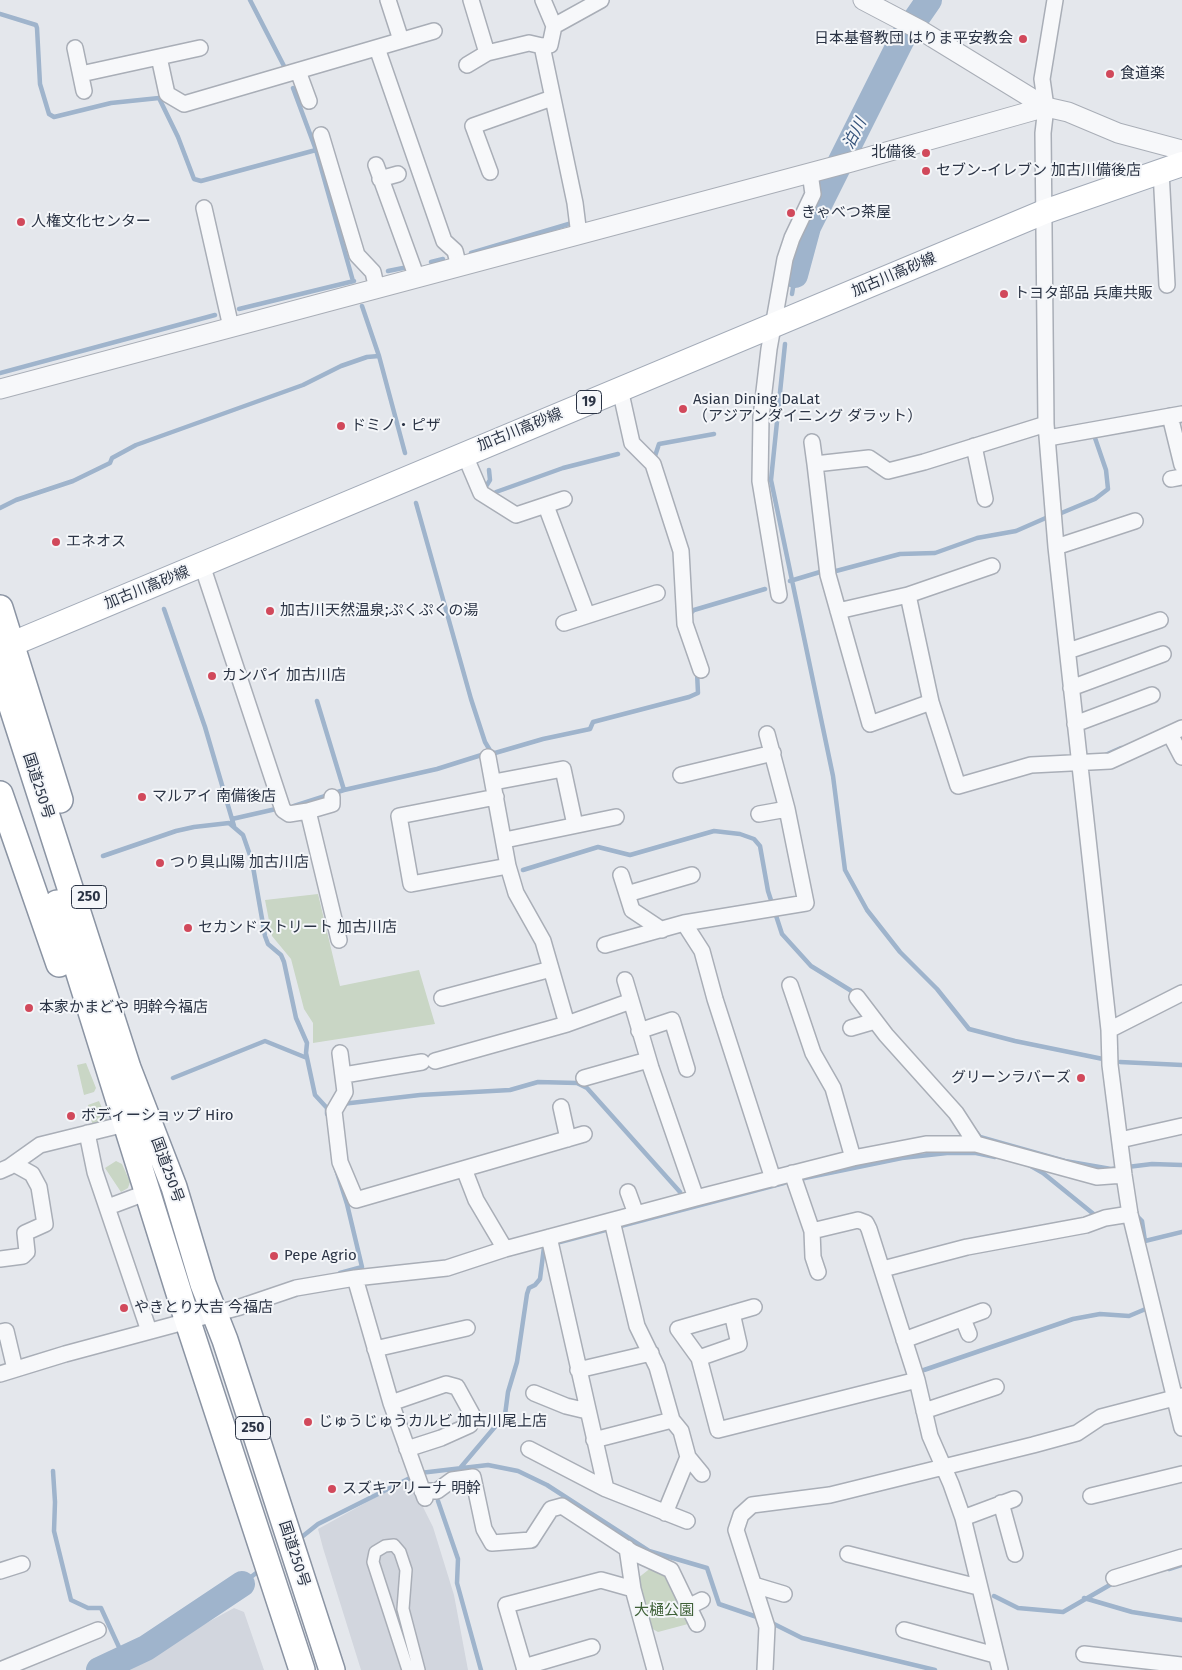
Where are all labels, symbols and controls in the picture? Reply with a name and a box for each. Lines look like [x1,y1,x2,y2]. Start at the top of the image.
place label: 日本基督教団 はりま平安教会 [814,30,1013,48]
marker: 日本基督教団 はりま平安教会 [1017,33,1029,45]
place label: 食道楽 [1120,65,1165,83]
marker: 食道楽 [1104,68,1116,80]
water label: 泊川 [839,115,871,153]
place label: 北備後 [871,144,916,162]
marker: 北備後 [920,147,932,159]
place label: セブン-イレブン 加古川備後店 [936,162,1141,180]
marker: セブン-イレブン 加古川備後店 [920,165,932,177]
place label: きゃべつ茶屋 [801,204,891,222]
marker: きゃべつ茶屋 [785,207,797,219]
place label: 人権文化センター [31,213,151,231]
marker: 人権文化センター [15,216,27,228]
street label: 加古川高砂線 [849,249,939,301]
place label: トヨタ部品 兵庫共販 [1014,285,1153,303]
marker: トヨタ部品 兵庫共販 [998,288,1010,300]
road number: 19 [576,391,602,414]
place label: Asian Dining DaLat （アジアンダイニング ダラット） [693,391,922,426]
marker: Asian Dining DaLat （アジアンダイニング ダラット） [677,403,689,415]
street label: 加古川高砂線 [475,405,565,455]
place label: ドミノ・ピザ [351,417,441,435]
marker: ドミノ・ピザ [335,420,347,432]
place label: エネオス [66,533,126,551]
marker: エネオス [50,536,62,548]
street label: 加古川高砂線 [102,563,192,613]
place label: 加古川天然温泉;ぷくぷくの湯 [280,602,479,620]
marker: 加古川天然温泉;ぷくぷくの湯 [264,605,276,617]
place label: カンパイ 加古川店 [222,667,346,685]
marker: カンパイ 加古川店 [206,670,218,682]
street label: 国道250号 [19,751,57,821]
place label: マルアイ 南備後店 [152,788,276,806]
marker: マルアイ 南備後店 [136,791,148,803]
place label: つり具山陽 加古川店 [170,854,309,872]
marker: つり具山陽 加古川店 [154,857,166,869]
road number: 250 [72,886,106,909]
place label: セカンドストリート 加古川店 [198,919,397,937]
marker: セカンドストリート 加古川店 [182,922,194,934]
place label: 本家かまどや 明幹今福店 [39,999,208,1017]
marker: 本家かまどや 明幹今福店 [23,1002,35,1014]
place label: グリーンラバーズ [951,1069,1071,1087]
marker: グリーンラバーズ [1075,1072,1087,1084]
place label: ボディーショップ Hiro [81,1107,234,1125]
marker: ボディーショップ Hiro [65,1110,77,1122]
street label: 国道250号 [147,1135,187,1205]
place label: Pepe Agrio [284,1247,357,1265]
marker: Pepe Agrio [268,1250,280,1262]
place label: やきとり大吉 今福店 [134,1299,273,1317]
marker: やきとり大吉 今福店 [118,1302,130,1314]
place label: じゅうじゅうカルビ 加古川尾上店 [318,1413,547,1431]
road number: 250 [236,1416,270,1440]
marker: じゅうじゅうカルビ 加古川尾上店 [302,1416,314,1428]
place label: スズキアリーナ 明幹 [342,1480,481,1498]
marker: スズキアリーナ 明幹 [326,1483,338,1495]
street label: 国道250号 [275,1519,313,1589]
park label: 大樋公園 [634,1602,694,1620]

